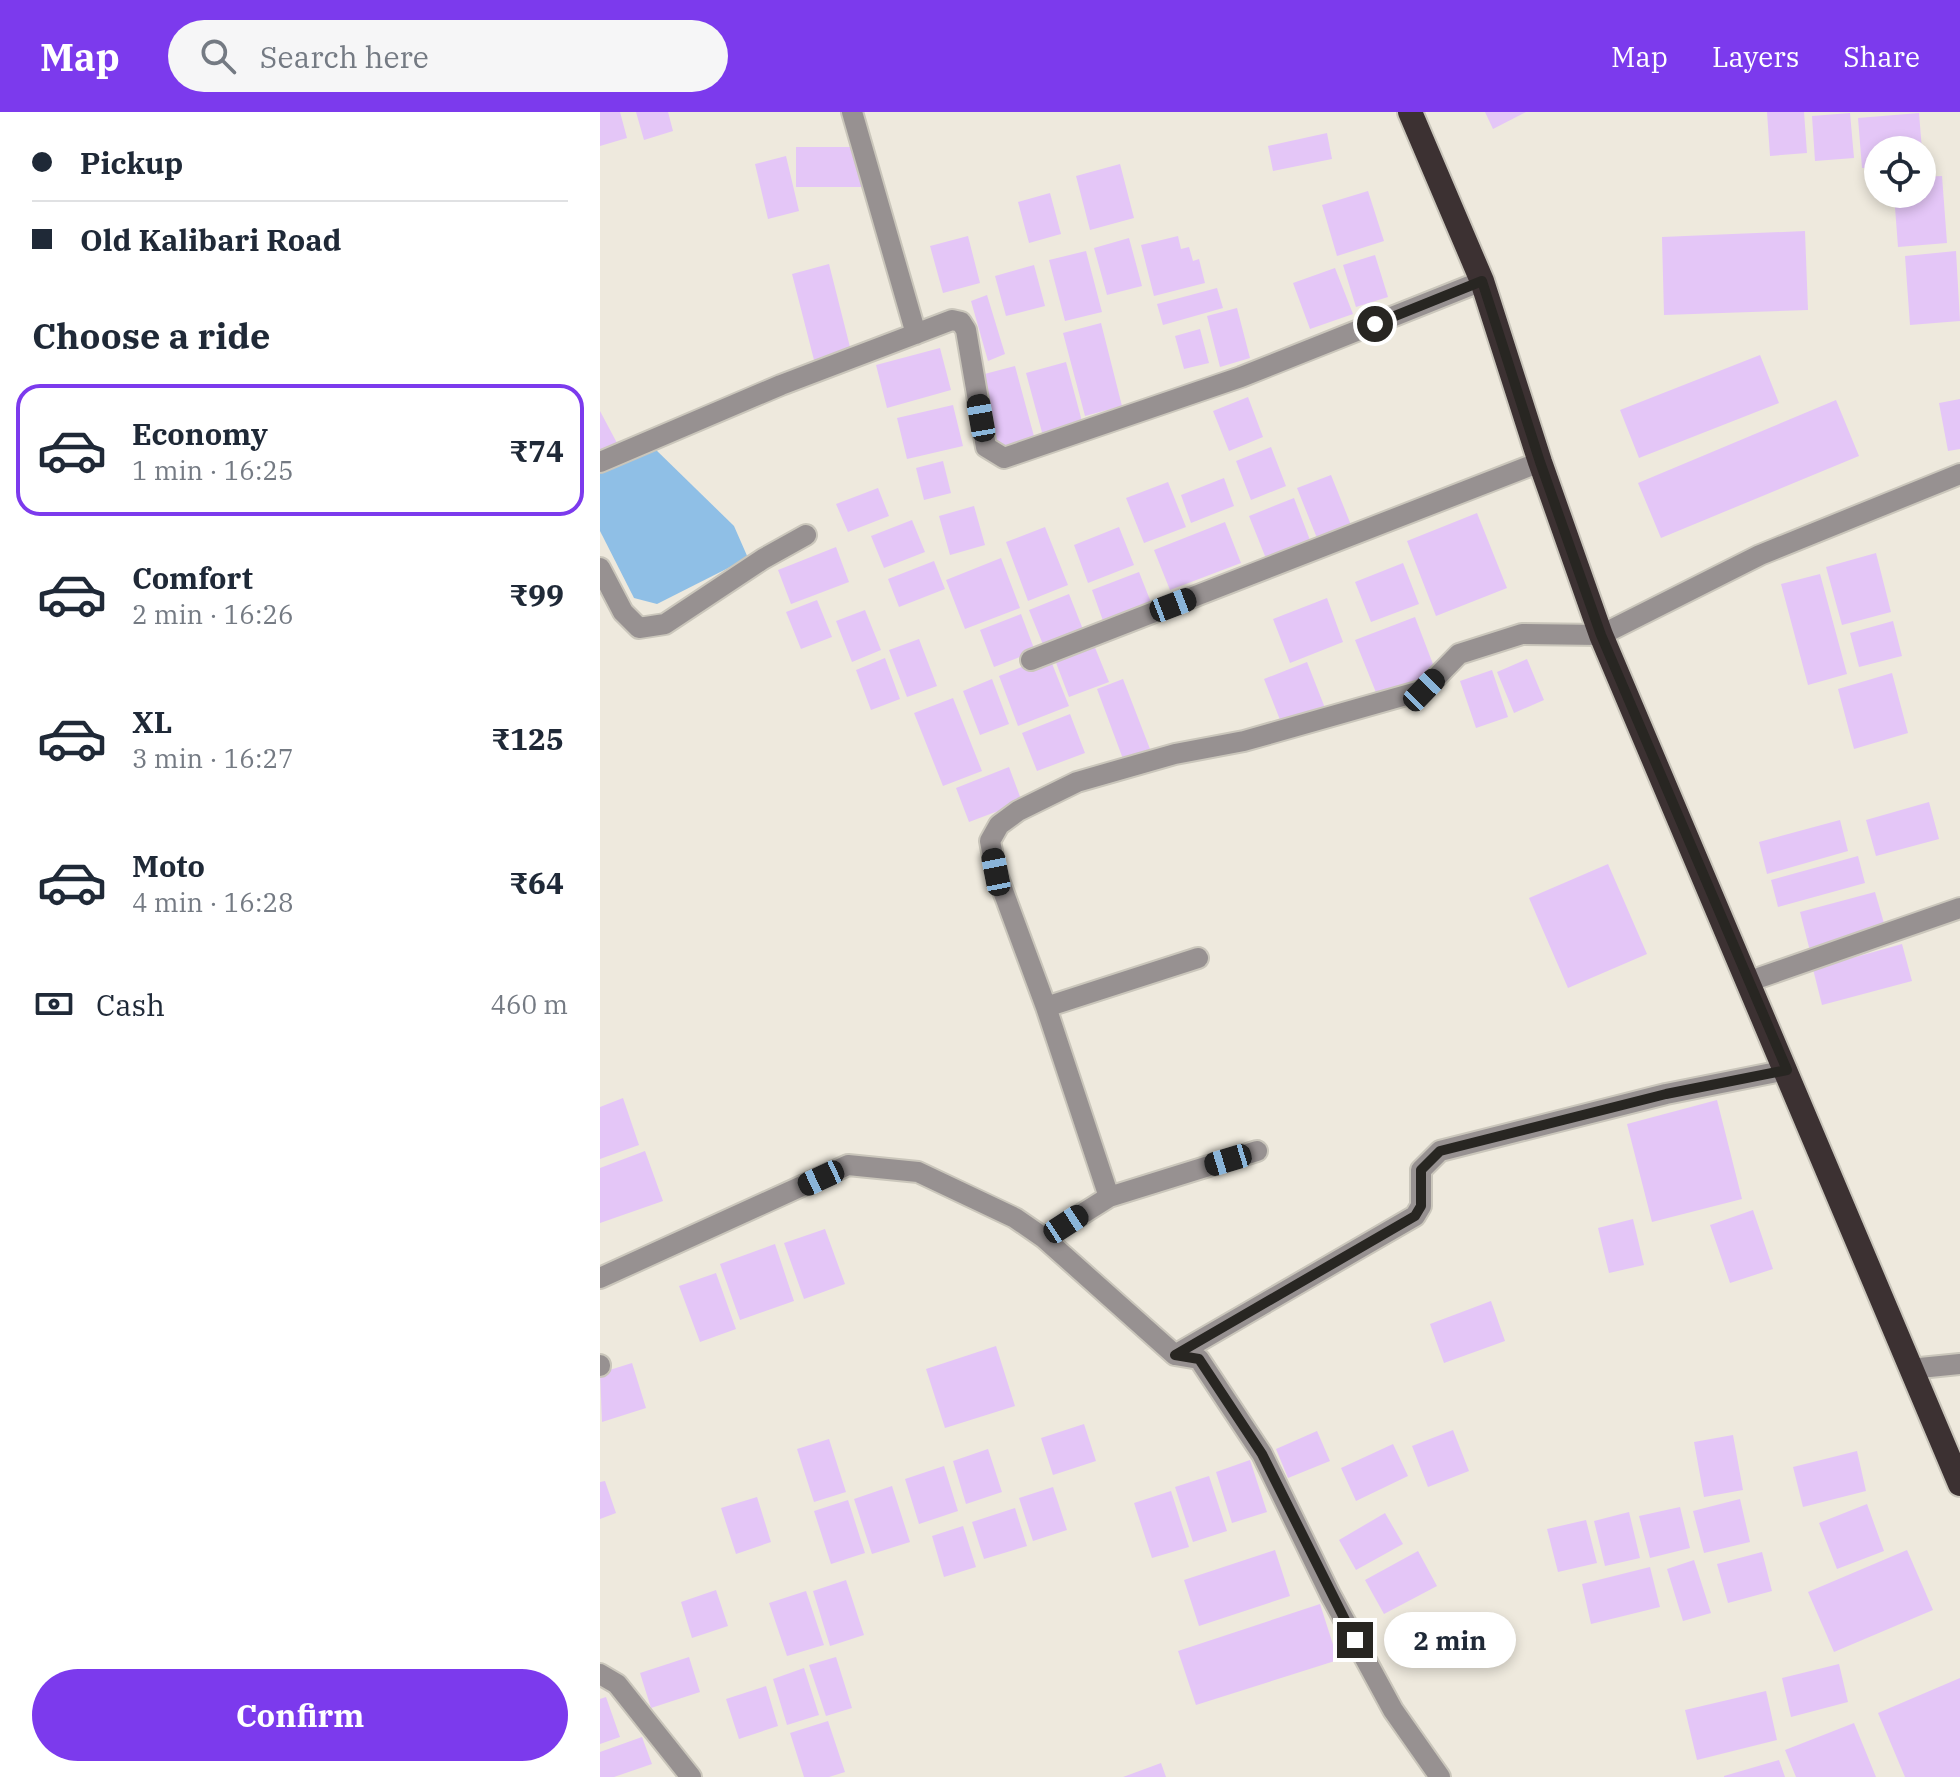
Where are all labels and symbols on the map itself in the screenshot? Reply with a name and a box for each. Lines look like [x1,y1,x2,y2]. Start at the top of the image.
route start [1357,306,1393,342]
car [965,392,997,444]
car [1146,585,1200,625]
car [1399,664,1449,716]
car [980,846,1012,898]
car [1202,1142,1254,1178]
car [794,1157,848,1199]
car [1039,1201,1093,1247]
callout: 2 min [1383,1612,1515,1668]
route end [1337,1622,1373,1658]

